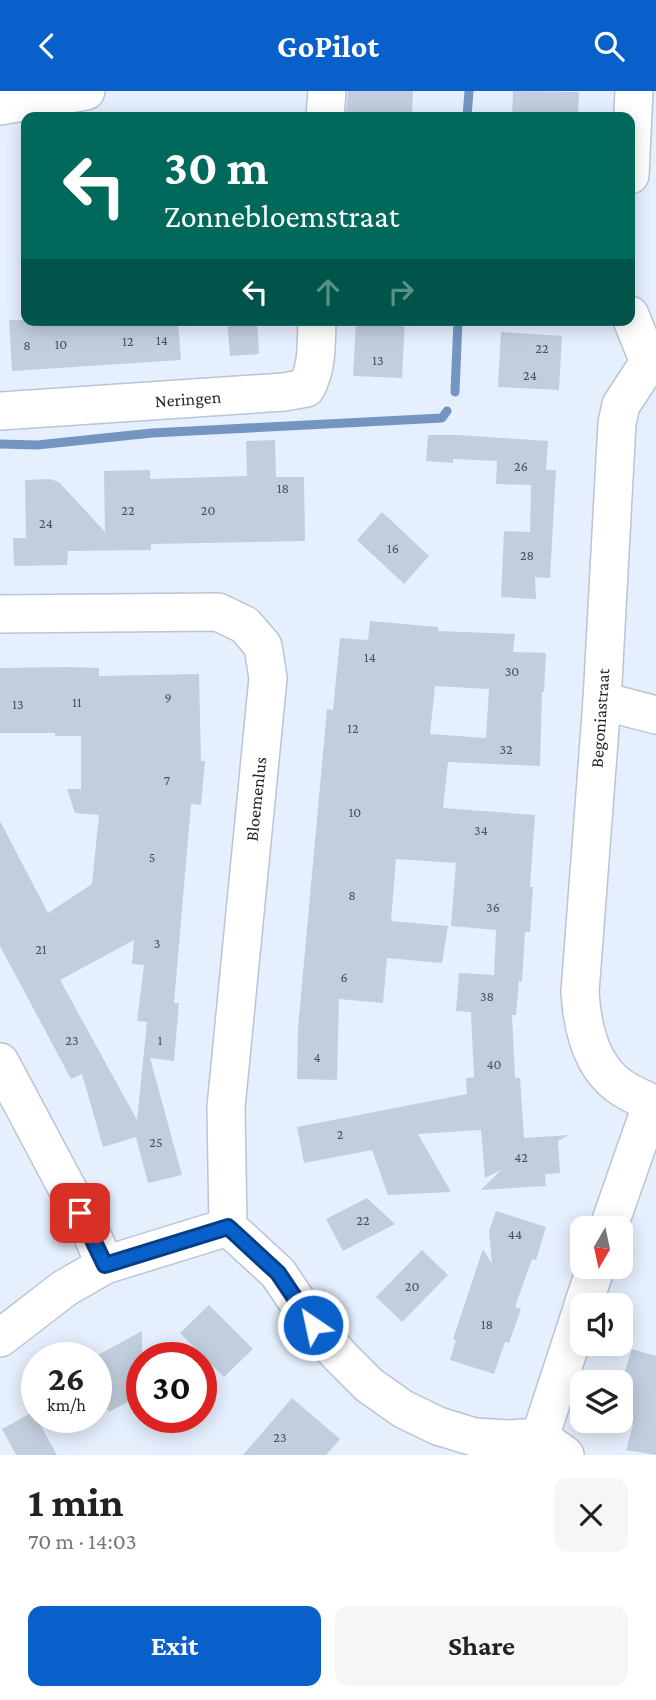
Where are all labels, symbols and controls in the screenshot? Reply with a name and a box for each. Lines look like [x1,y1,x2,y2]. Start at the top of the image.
icon: back [28,27,66,65]
icon: search [590,27,628,65]
text: GoPilot [277,28,379,64]
icon: left [49,140,140,231]
text: 30 m [164,140,269,195]
text: Zonnebloemstraat [164,198,399,234]
icon: left [236,273,274,311]
icon: ahead [309,273,347,311]
icon: right [382,273,420,311]
house number: 14 [156,332,168,348]
house number: 12 [122,333,134,349]
house number: 10 [55,336,67,352]
house number: 8 [23,337,31,353]
house number: 22 [535,340,549,356]
house number: 13 [372,352,384,368]
house number: 24 [523,367,537,383]
street label: Neringen [154,387,222,411]
house number: 26 [514,458,528,474]
house number: 18 [277,480,289,496]
house number: 22 [121,502,135,518]
house number: 20 [201,502,215,518]
house number: 24 [39,515,53,531]
house number: 16 [387,540,399,556]
house number: 28 [520,547,534,563]
house number: 14 [364,649,376,665]
house number: 30 [505,663,519,679]
street label: Begoniastraat [587,667,614,768]
house number: 9 [164,689,172,705]
house number: 11 [72,694,82,710]
house number: 13 [12,696,24,712]
house number: 12 [347,720,359,736]
house number: 32 [499,741,513,757]
street label: Bloemenlus [242,756,270,842]
house number: 7 [164,772,171,788]
house number: 10 [349,804,361,820]
house number: 34 [474,822,488,838]
house number: 5 [149,849,155,865]
house number: 8 [348,887,356,903]
house number: 36 [486,899,500,915]
house number: 3 [154,935,160,951]
house number: 21 [35,941,47,957]
house number: 6 [340,969,348,985]
house number: 38 [480,988,494,1004]
house number: 23 [65,1032,79,1048]
house number: 1 [158,1032,163,1048]
house number: 4 [313,1049,321,1065]
house number: 40 [486,1056,502,1072]
house number: 2 [337,1126,344,1142]
house number: 25 [149,1134,163,1150]
house number: 42 [514,1149,528,1165]
pin [50,1183,110,1243]
icon: arrive [61,1194,99,1232]
house number: 22 [356,1212,370,1228]
north arrow [570,1216,634,1279]
map controls [570,1216,633,1433]
house number: 44 [508,1226,522,1242]
house number: 20 [405,1278,419,1294]
position arrow [276,1288,350,1362]
button: sound [570,1293,633,1356]
house number: 18 [481,1316,493,1332]
speed limit sign: 30 [126,1342,217,1433]
text: 26 [48,1359,85,1398]
button: layers [570,1370,633,1433]
text: km/h [47,1395,86,1415]
house number: 23 [273,1429,287,1445]
text: 1 min [28,1478,124,1525]
button: close [554,1478,628,1552]
text: 70 m · 14:03 [28,1528,137,1554]
button: Exit [28,1606,321,1686]
button: Share [335,1606,628,1686]

